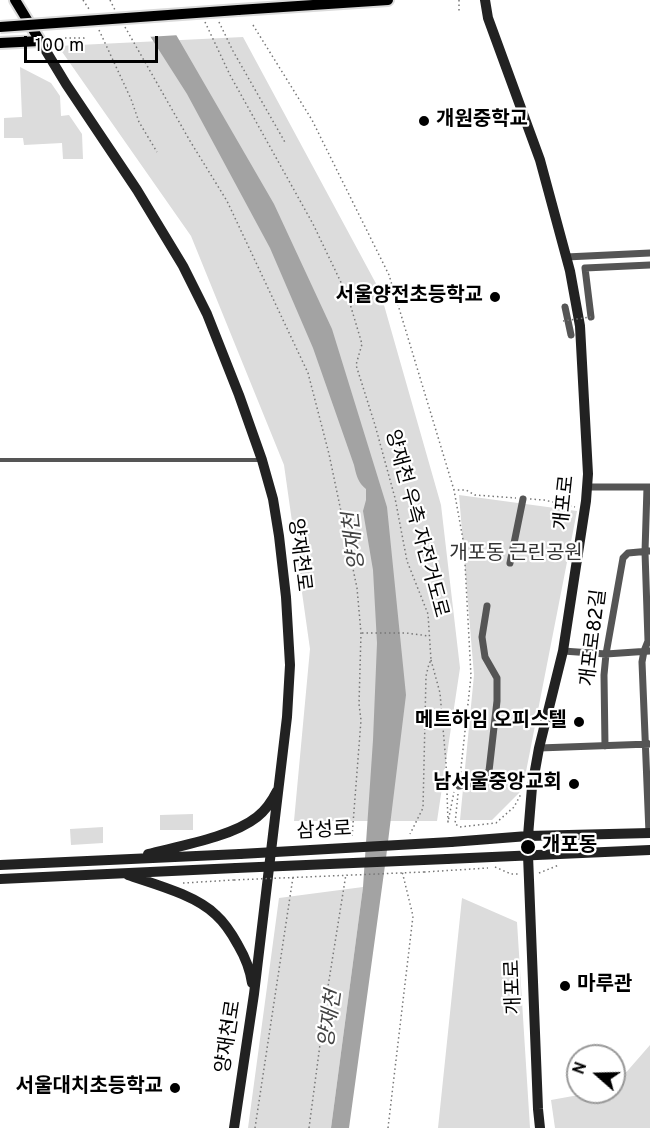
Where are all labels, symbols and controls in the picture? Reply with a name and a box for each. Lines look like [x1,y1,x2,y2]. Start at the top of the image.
scale bar [27,24,160,62]
text: 100 m [35,35,84,58]
place label: 개원중학교 [436,109,528,133]
marker: 개원중학교 [417,114,431,128]
place label: 서울양전초등학교 [336,285,483,309]
marker: 서울양전초등학교 [488,290,502,304]
street label: 양재천 우측 자전거도로 [378,427,452,621]
street label: 개포로 [551,474,581,532]
water label: 양재천 [340,511,372,571]
street label: 양재천로 [282,517,314,593]
park label: 개포동 근린공원 [449,543,583,567]
street label: 개포로82길 [577,588,613,688]
place label: 메트하임 오피스텔 [415,710,567,734]
marker: 메트하임 오피스텔 [572,715,586,729]
place label: 남서울중앙교회 [433,772,562,796]
marker: 남서울중앙교회 [567,777,581,791]
street label: 삼성로 [296,819,352,845]
place label: 개포동 [542,835,597,859]
marker: 개포동 [519,838,537,856]
street label: 개포로 [502,959,528,1015]
place label: 마루관 [577,974,632,998]
marker: 마루관 [558,979,572,993]
water label: 양재천 [315,989,349,1049]
street label: 양재천로 [212,999,248,1075]
north arrow [566,1044,626,1104]
text: N [570,1060,592,1077]
place label: 서울대치초등학교 [16,1076,163,1100]
marker: 서울대치초등학교 [168,1081,182,1095]

